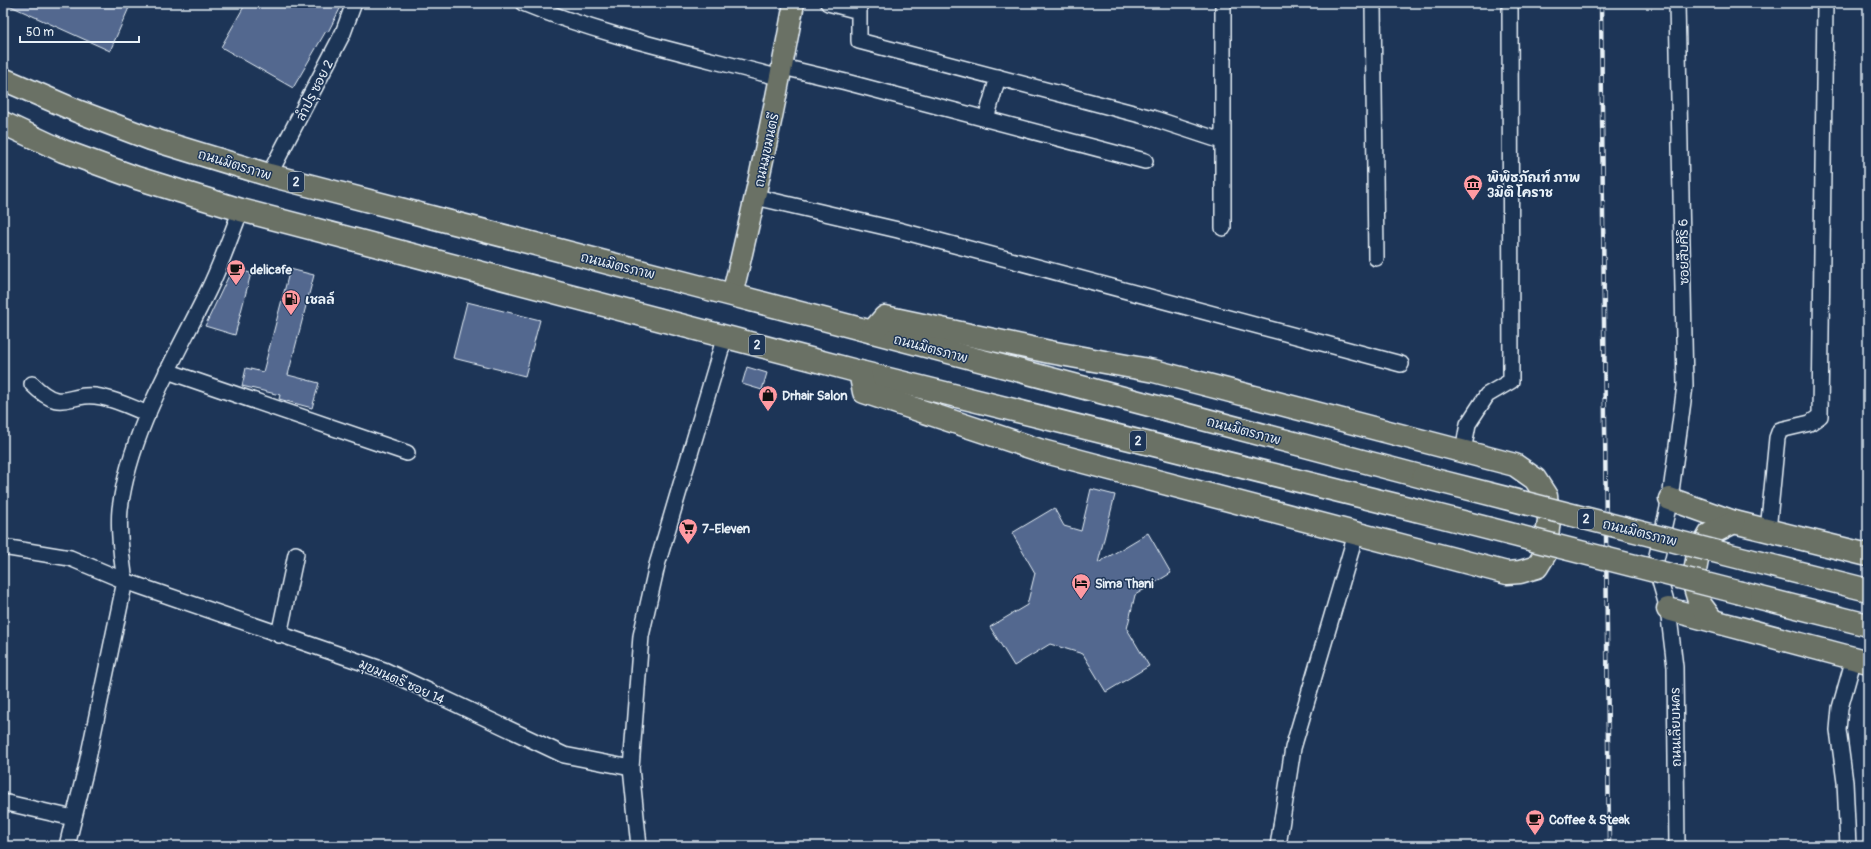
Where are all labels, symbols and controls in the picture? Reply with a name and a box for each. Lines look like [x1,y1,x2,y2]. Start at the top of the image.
scale bar [20,18,139,44]
text: 50 m [26,25,54,40]
street label: ลำปรุ ซอย 2 [292,57,338,124]
street label: ถนนมุขมนตรี [750,111,784,189]
street label: ถนนมิตรภาพ [196,146,273,184]
place label: พิพิธภัณท์ ภาพ 3มิติ โคราช [1487,169,1580,201]
road number: 2 [288,172,304,192]
museum icon: พิพิธภัณท์ ภาพ 3มิติ โคราช [1462,173,1484,201]
street label: ซอยสืบศิริ 6 [1674,219,1693,285]
street label: ถนนมิตรภาพ [579,249,657,283]
cafe icon: delicafe [225,258,247,286]
place label: delicafe [250,262,292,278]
fuel station icon: เชลล์ [280,288,302,316]
place label: เชลล์ [305,291,335,308]
street label: ถนนมิตรภาพ [892,331,969,367]
road number: 2 [749,335,765,355]
shop icon: Drhair Salon [757,384,779,412]
place label: Drhair Salon [782,388,848,404]
street label: ถนนมิตรภาพ [1205,413,1282,449]
road number: 2 [1130,431,1146,451]
road number: 2 [1578,509,1594,529]
street label: ถนนมิตรภาพ [1601,516,1679,550]
supermarket icon: 7-Eleven [677,517,699,545]
place label: 7-Eleven [702,521,751,537]
hotel icon: Sima Thani [1070,572,1092,600]
place label: Sima Thani [1095,576,1154,592]
street label: มุขมนตรี ซอย 14 [356,655,448,709]
street label: ถนนเลียบนคร [1666,687,1685,767]
cafe icon: Coffee & Steak [1524,808,1546,836]
place label: Coffee & Steak [1549,812,1630,828]

